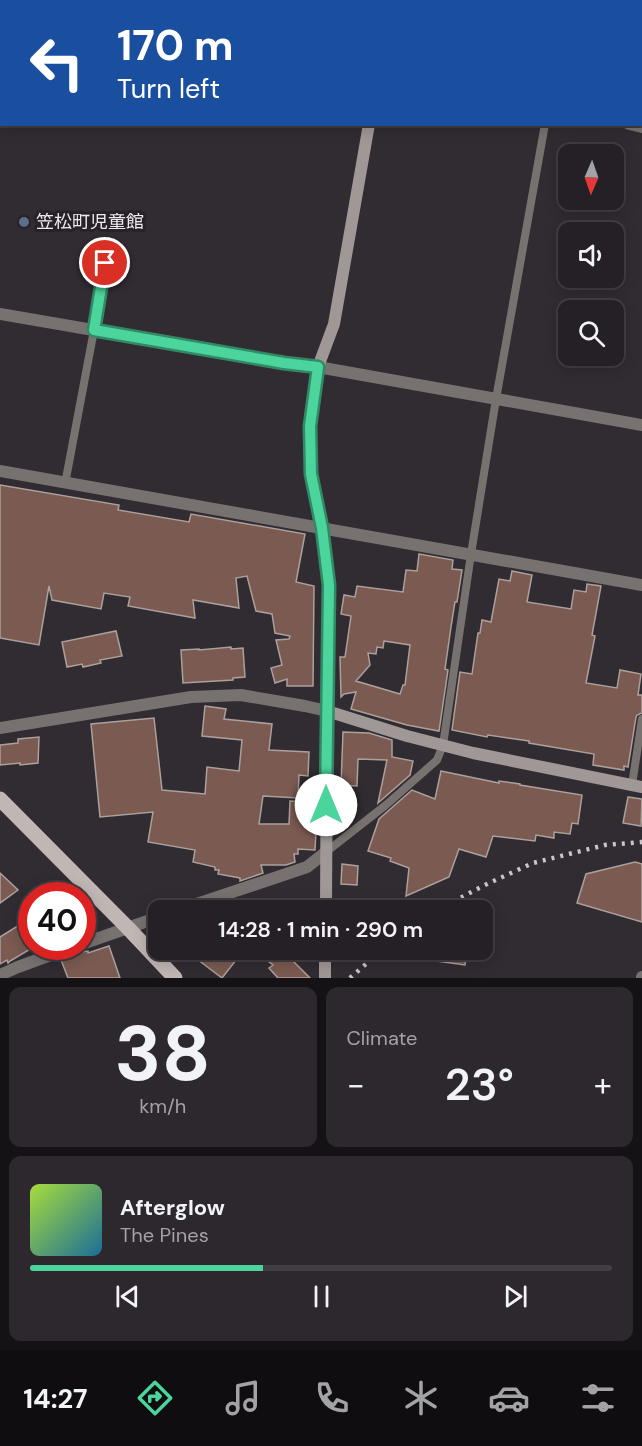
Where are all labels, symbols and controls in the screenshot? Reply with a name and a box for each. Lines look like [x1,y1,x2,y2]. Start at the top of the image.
text: 170 m [117,18,234,73]
icon: left [18,24,96,102]
text: Turn left [117,71,220,106]
north arrow [558,144,624,210]
map controls [558,144,624,366]
place label: 笠松町児童館 [36,210,144,234]
marker: 笠松町児童館 [17,215,31,229]
button: sound [558,222,624,288]
pin [79,237,130,288]
icon: arrive [88,246,121,279]
button: search [558,300,624,366]
position arrow [294,773,358,837]
speed limit sign: 40 [18,882,96,960]
text: 14:28 · 1 min · 290 m [218,915,423,944]
text: 38 [115,1003,211,1104]
text: Climate [347,1025,417,1051]
text: 23° [445,1055,514,1114]
text: − [347,1063,365,1106]
text: + [594,1063,612,1106]
text: km/h [139,1093,186,1119]
text: Afterglow [120,1193,225,1222]
text: The Pines [120,1222,209,1248]
icon: previous [111,1280,144,1313]
icon: pause [305,1280,338,1313]
icon: next [499,1280,532,1313]
icon: directions [134,1377,176,1419]
icon: music [222,1377,264,1419]
icon: phone [311,1377,353,1419]
icon: climate [400,1377,442,1419]
icon: car [488,1377,530,1419]
icon: filters [577,1377,619,1419]
text: 14:27 [23,1381,87,1416]

